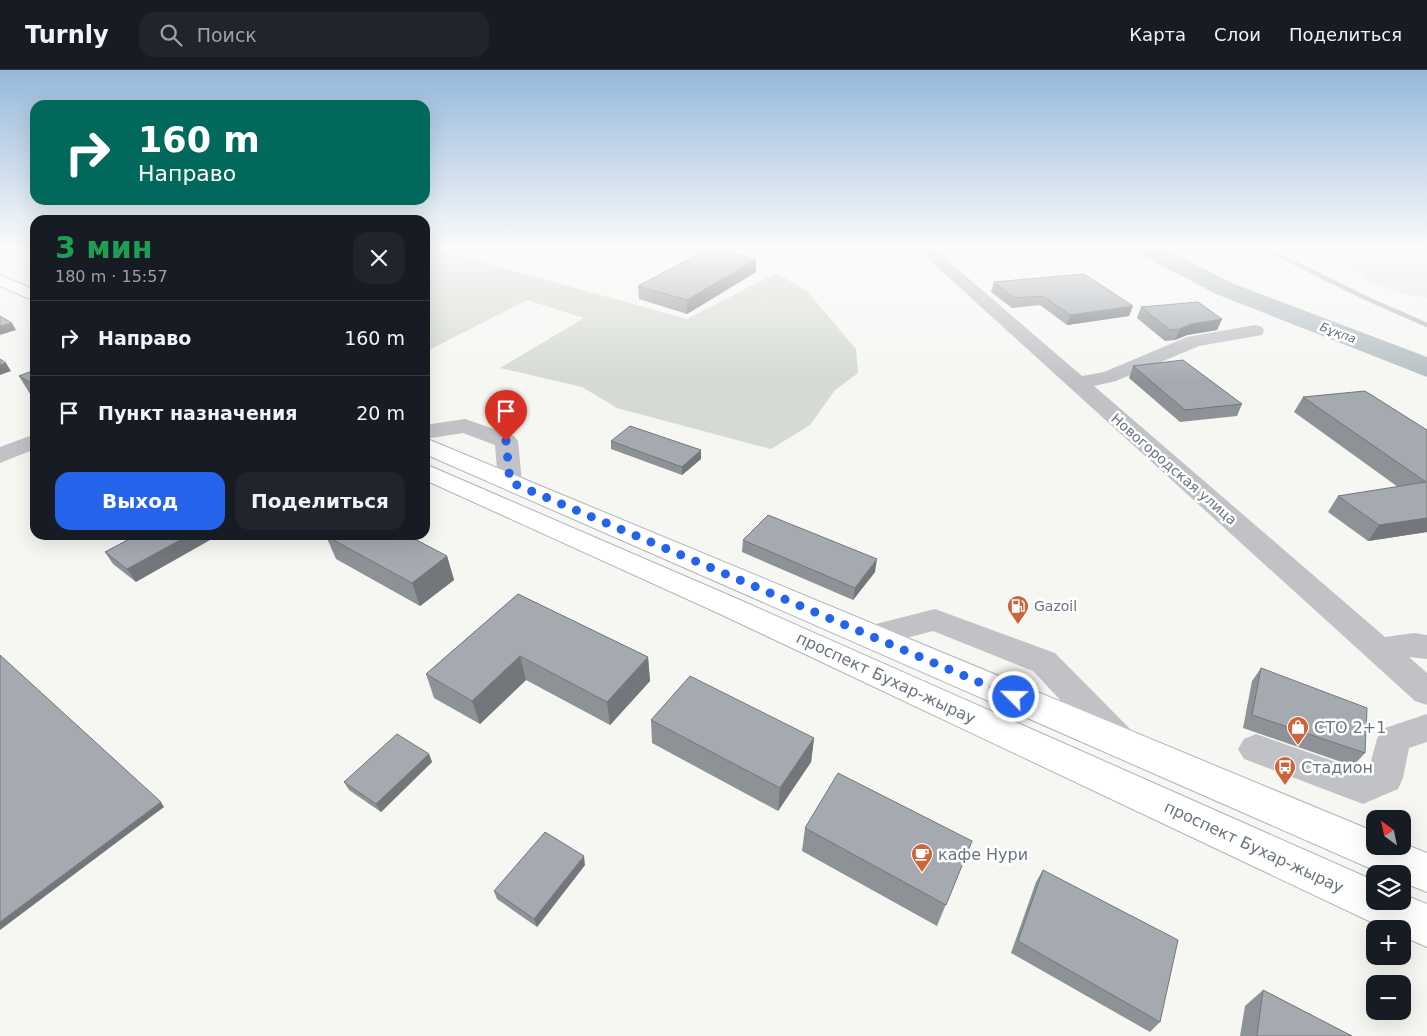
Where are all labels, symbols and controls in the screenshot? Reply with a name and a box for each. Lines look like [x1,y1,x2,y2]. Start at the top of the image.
search box [139,12,489,57]
text: Turnly [25,21,109,49]
icon: search [157,21,185,49]
text: Поиск [197,24,257,46]
text: Карта [1129,24,1186,45]
text: Слои [1214,24,1261,45]
text: Поделиться [1289,24,1402,45]
icon: right [55,120,120,185]
text: 160 m [138,120,260,160]
text: Направо [138,161,236,186]
text: 3 мин [55,230,153,265]
button: close [353,232,405,284]
text: 180 m · 15:57 [55,267,168,286]
water label: Бұқпа [1318,320,1358,346]
icon: right [55,324,83,352]
text: Направо [98,327,191,349]
text: 160 m [344,327,405,349]
pin [485,390,527,441]
icon: arrive [492,397,520,425]
icon: arrive [55,399,83,427]
text: Пункт назначения [98,402,297,424]
text: 20 m [356,402,405,424]
street label: Новогородская улица [1108,410,1240,528]
button: Выход [55,472,225,530]
button: Поделиться [235,472,405,530]
fuel station icon: Gazoil [1006,594,1030,625]
place label: Gazoil [1034,598,1077,614]
street label: проспект Бухар-жырау [793,628,979,728]
position arrow [987,670,1039,722]
shop icon: СТО 2+1 [1286,715,1310,746]
place label: СТО 2+1 [1314,718,1386,737]
bus stop icon: Стадион [1273,755,1297,786]
place label: Стадион [1301,758,1373,777]
street label: проспект Бухар-жырау [1161,797,1347,897]
north arrow [1366,810,1411,855]
map controls [1366,810,1411,1020]
cafe icon: кафе Нури [910,842,934,873]
place label: кафе Нури [938,845,1028,864]
button: layers [1366,865,1411,910]
button: + [1366,920,1411,965]
button: − [1366,975,1411,1020]

